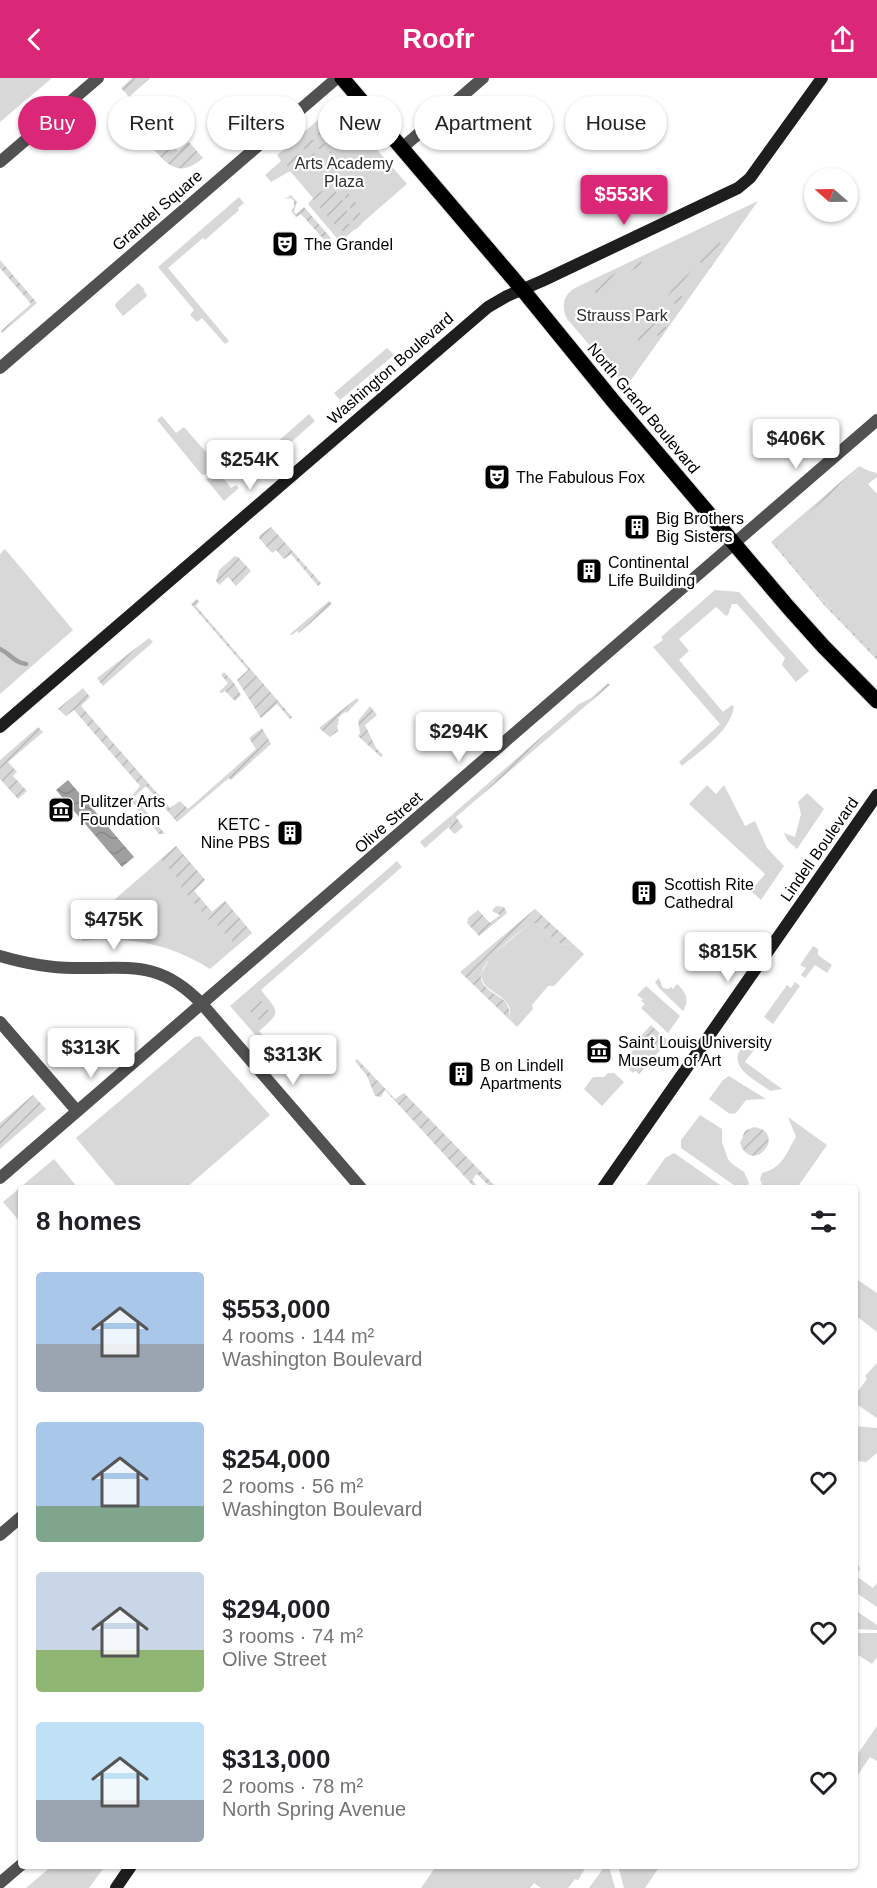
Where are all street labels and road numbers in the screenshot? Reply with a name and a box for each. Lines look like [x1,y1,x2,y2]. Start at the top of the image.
street label: Grandel Square [109,167,206,254]
street label: Washington Boulevard [324,309,456,427]
street label: North Grand Boulevard [584,340,703,477]
street label: Olive Street [351,788,426,856]
street label: Lindell Boulevard [777,794,862,904]

